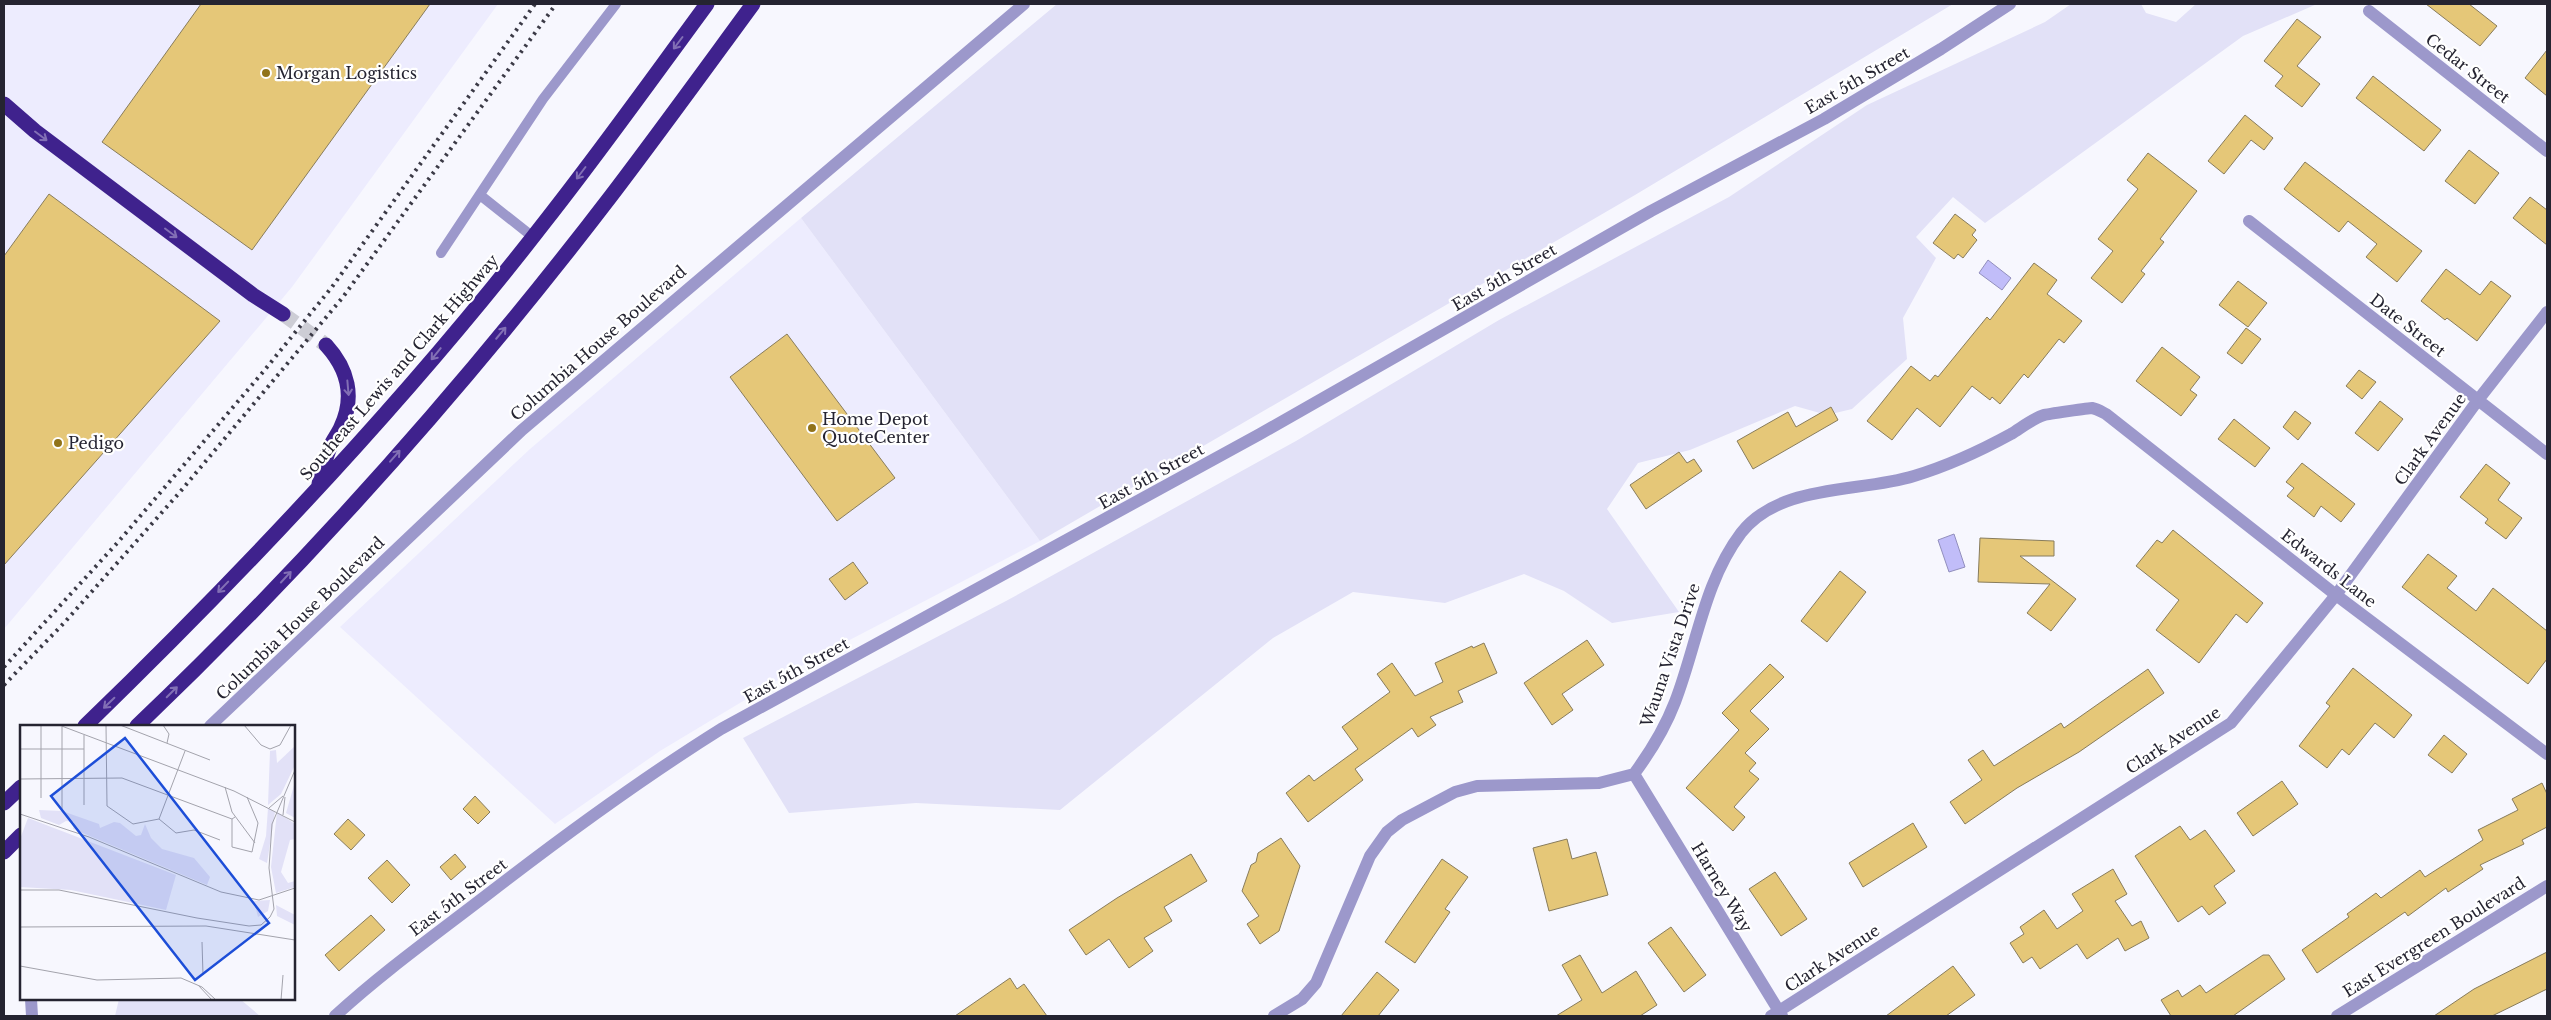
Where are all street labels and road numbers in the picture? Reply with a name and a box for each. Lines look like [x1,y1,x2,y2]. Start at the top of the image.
street label: Cedar Street [2422,29,2514,107]
street label: East 5th Street [1801,42,1913,118]
street label: East 5th Street [1448,239,1560,315]
street label: Southeast Lewis and Clark Highway [295,249,503,484]
street label: Columbia House Boulevard [506,261,690,425]
street label: Date Street [2366,289,2450,361]
street label: Clark Avenue [2390,389,2470,489]
street label: East 5th Street [1095,439,1207,513]
street label: Edwards Lane [2277,525,2381,611]
street label: Columbia House Boulevard [212,532,389,704]
street label: Wauna Vista Drive [1636,580,1704,731]
street label: East 5th Street [740,633,852,707]
street label: Clark Avenue [2122,702,2224,778]
street label: Harney Way [1687,839,1757,936]
street label: East 5th Street [405,854,511,940]
street label: East Evergreen Boulevard [2339,872,2529,1001]
street label: Clark Avenue [1781,920,1883,996]

